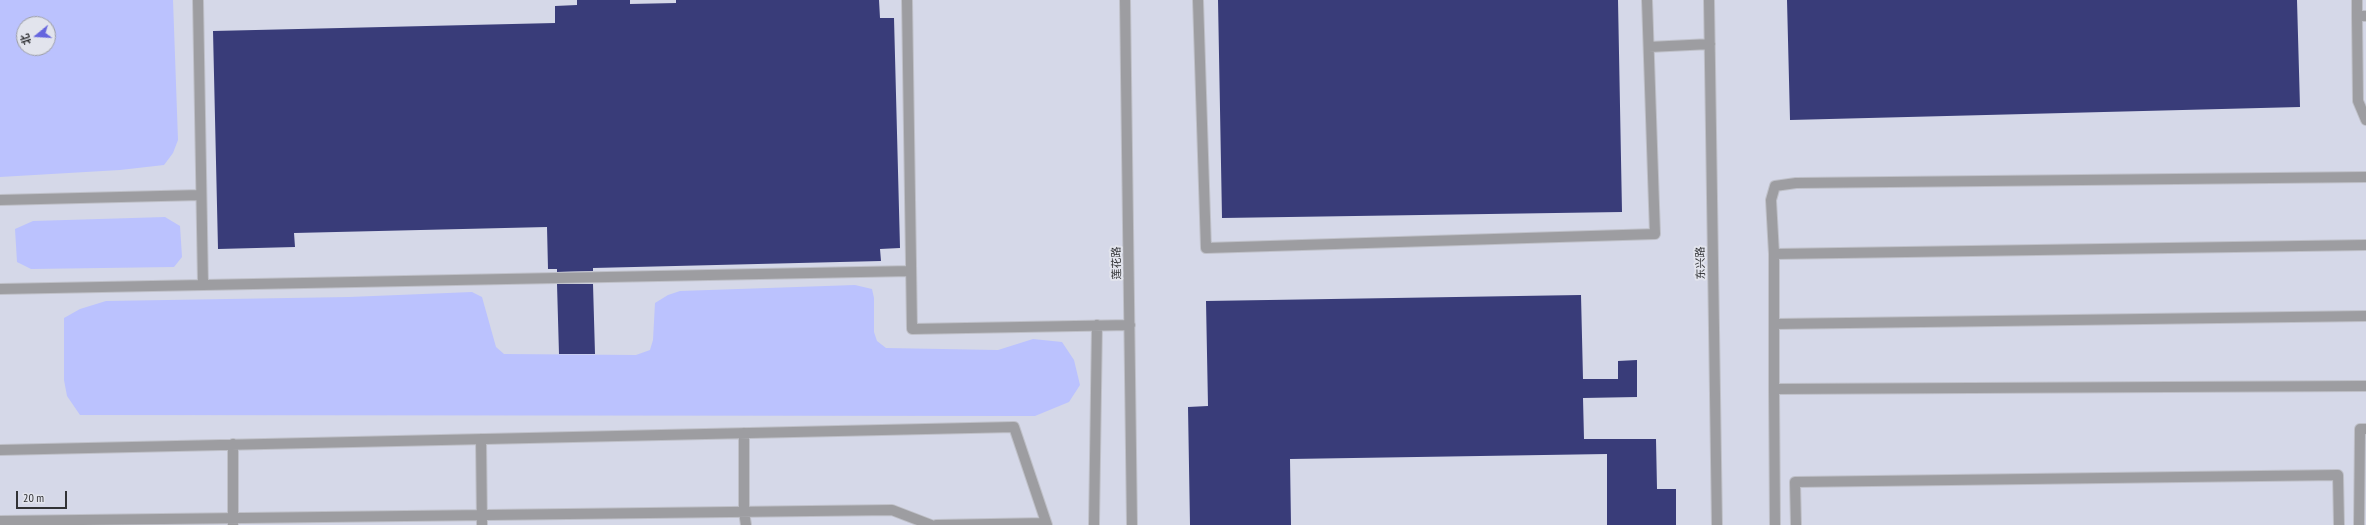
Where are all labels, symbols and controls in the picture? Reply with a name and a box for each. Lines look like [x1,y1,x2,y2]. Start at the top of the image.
north arrow [16,16,56,56]
text: 北 [17,32,34,47]
street label: 莲花路 [1110,246,1124,280]
street label: 东兴路 [1694,246,1708,280]
scale bar [18,483,69,509]
text: 20 m [23,490,44,505]

